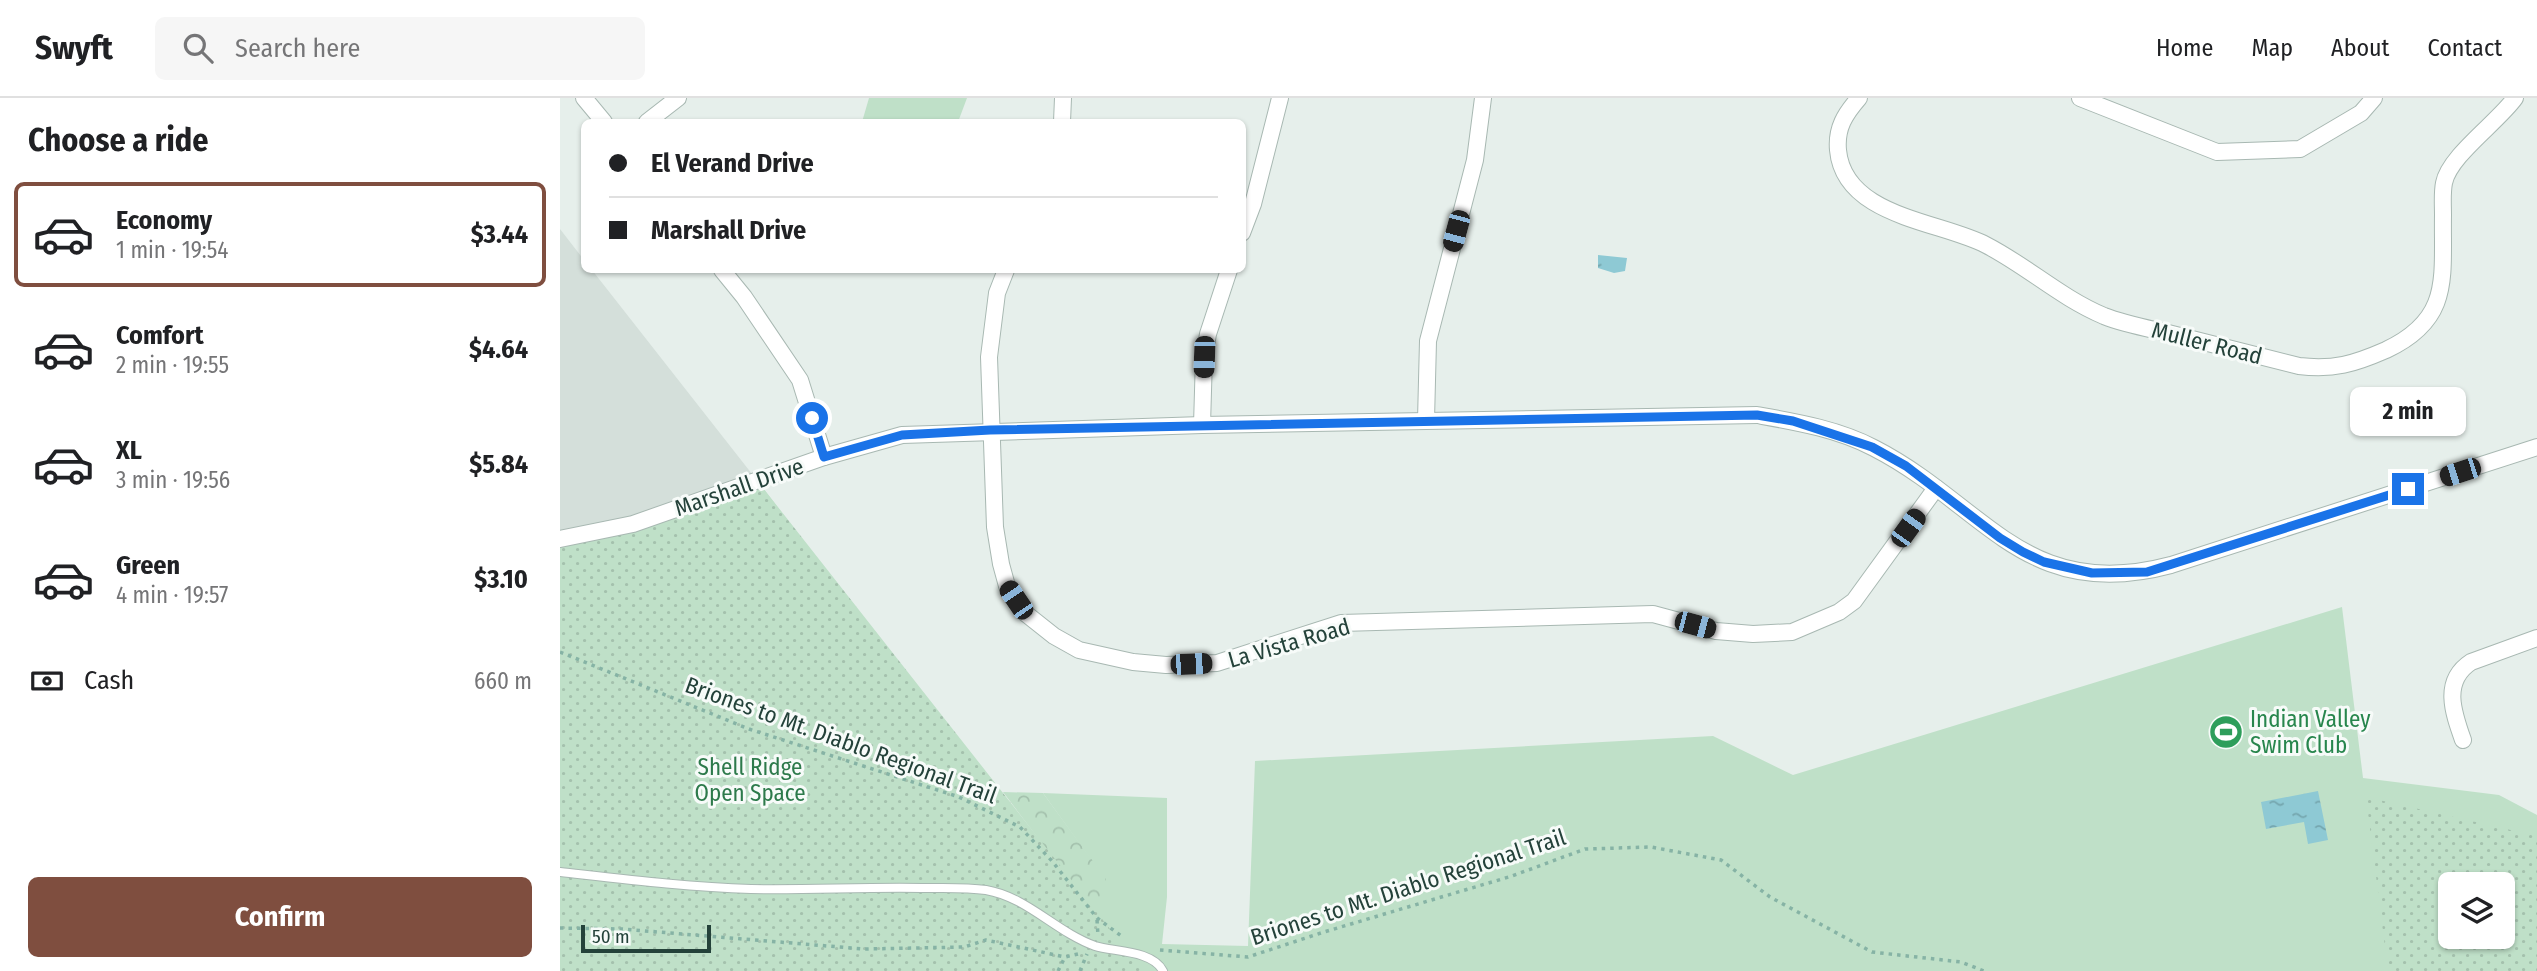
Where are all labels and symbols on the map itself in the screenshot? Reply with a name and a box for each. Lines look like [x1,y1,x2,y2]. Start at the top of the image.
car [1441,208,1472,254]
street label: Muller Road [2149,316,2265,370]
car [1193,336,1216,378]
callout: 2 min [2350,388,2466,436]
route start [796,402,828,434]
street label: Marshall Drive [671,452,807,522]
car [2437,456,2484,488]
route end [2392,473,2424,505]
car [1888,505,1929,551]
car [996,577,1037,623]
car [1672,609,1719,641]
street label: La Vista Road [1225,612,1353,674]
car [1170,653,1213,675]
street label: Briones to Mt. Diablo Regional Trail [681,670,1001,810]
place label: Indian Valley Swim Club [2250,705,2371,759]
sports icon: Indian Valley Swim Club [2207,713,2245,751]
park label: Shell Ridge Open Space [694,753,806,807]
street label: Briones to Mt. Diablo Regional Trail [1247,823,1569,951]
scale bar [581,922,710,954]

